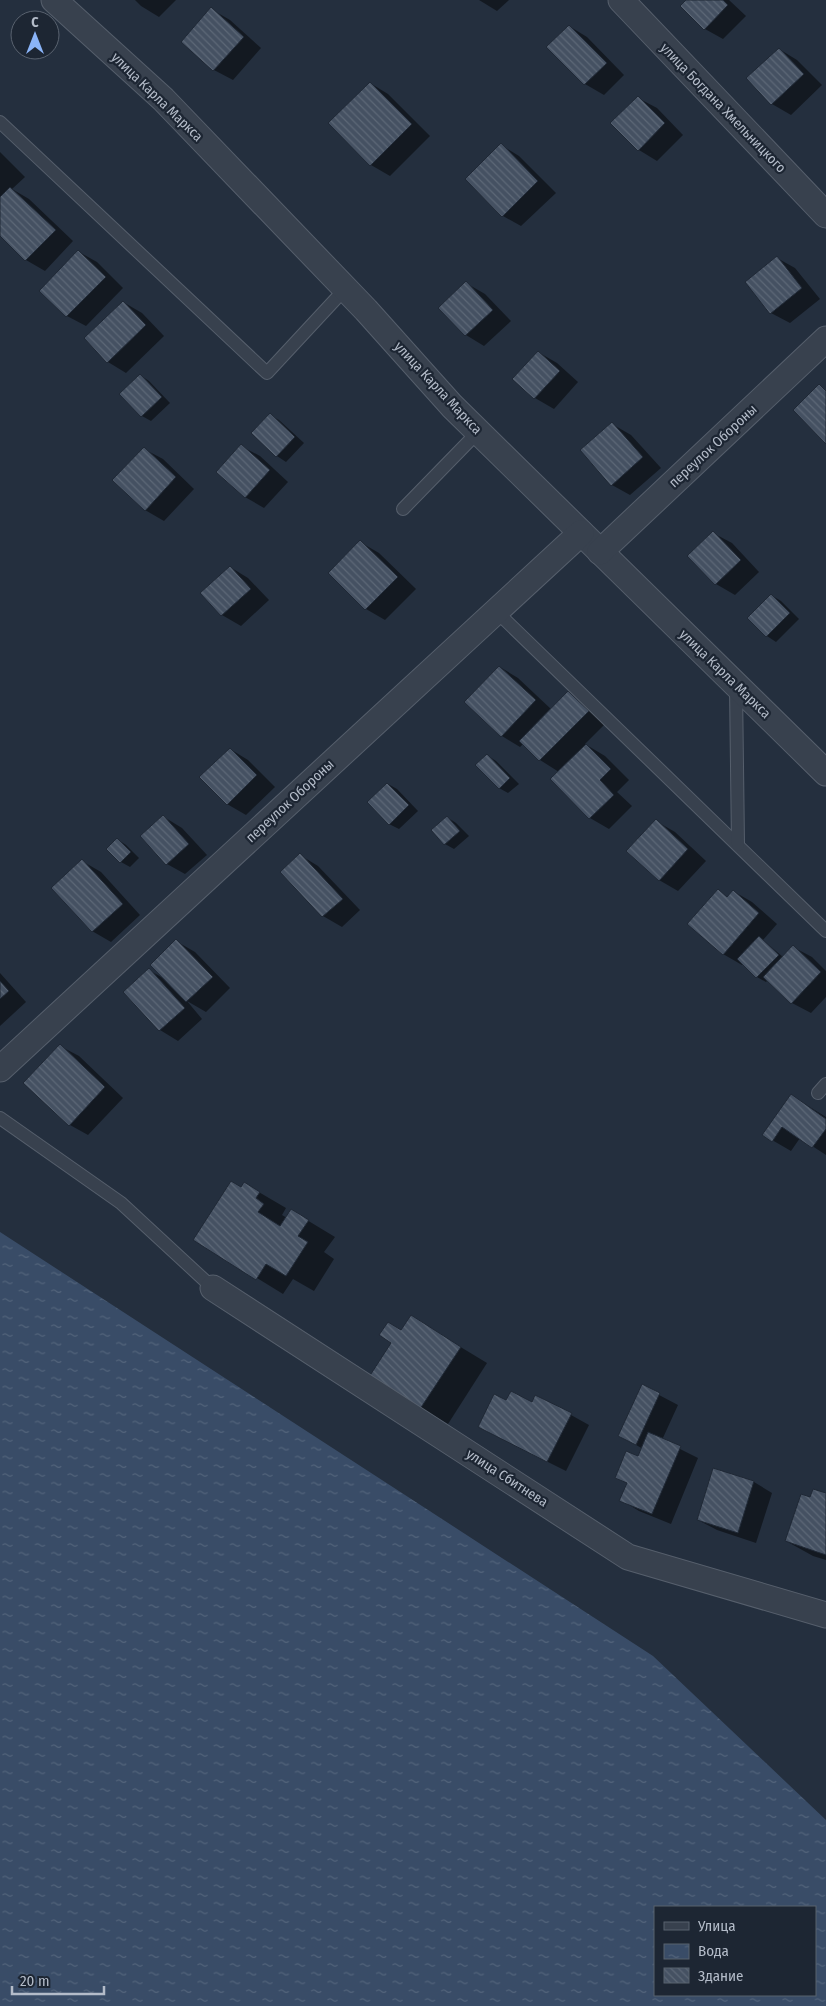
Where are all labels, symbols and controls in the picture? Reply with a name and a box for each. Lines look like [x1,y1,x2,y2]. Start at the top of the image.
north arrow [10,10,60,60]
text: С [31,14,39,31]
street label: улица Богдана Хмельницкого [657,40,789,176]
street label: улица Карла Маркса [108,49,206,145]
street label: улица Карла Маркса [391,338,485,438]
street label: переулок Обороны [665,401,761,491]
street label: улица Карла Маркса [676,626,774,722]
street label: переулок Обороны [242,756,338,846]
street label: улица Сбитнева [463,1445,551,1511]
legend [654,1906,816,1996]
text: Улица [697,1917,736,1935]
text: Вода [698,1942,729,1960]
scale bar [12,1964,105,1996]
text: Здание [698,1967,744,1985]
text: 20 m [20,1972,50,1990]

